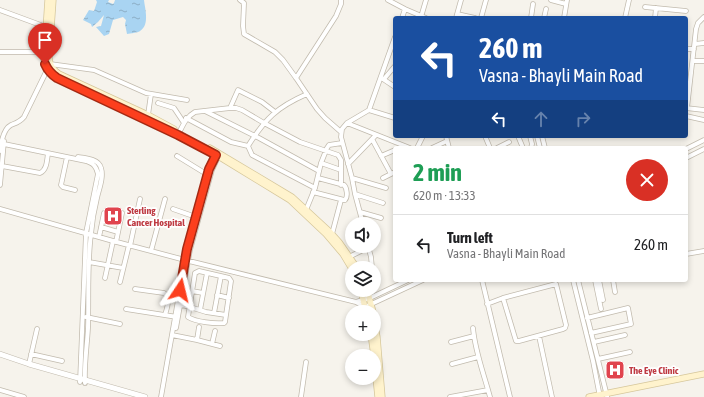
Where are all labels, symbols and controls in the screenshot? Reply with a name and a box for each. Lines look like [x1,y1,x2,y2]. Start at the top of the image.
pin [28,23,62,64]
icon: arrive [34,29,56,51]
icon: left [413,32,465,84]
text: 260 m [479,32,542,64]
text: Vasna - Bhayli Main Road [479,65,643,86]
icon: left [488,108,510,130]
icon: ahead [530,108,552,130]
icon: right [572,108,594,130]
text: 2 min [413,159,462,186]
button: close [626,159,668,201]
text: 620 m · 13:33 [413,188,476,203]
hospital icon: Sterling Cancer Hospital [102,205,124,227]
place label: Sterling Cancer Hospital [127,205,185,228]
map controls [345,217,381,385]
button: sound [345,217,381,253]
text: Turn left [447,229,493,246]
icon: left [413,234,435,256]
text: 260 m [634,236,668,253]
text: Vasna - Bhayli Main Road [447,246,566,261]
button: layers [345,261,381,297]
position arrow [159,269,201,311]
button: + [345,305,381,341]
button: − [345,349,381,385]
hospital icon: The Eye Clinic [604,359,626,381]
place label: The Eye Clinic [629,365,679,376]

